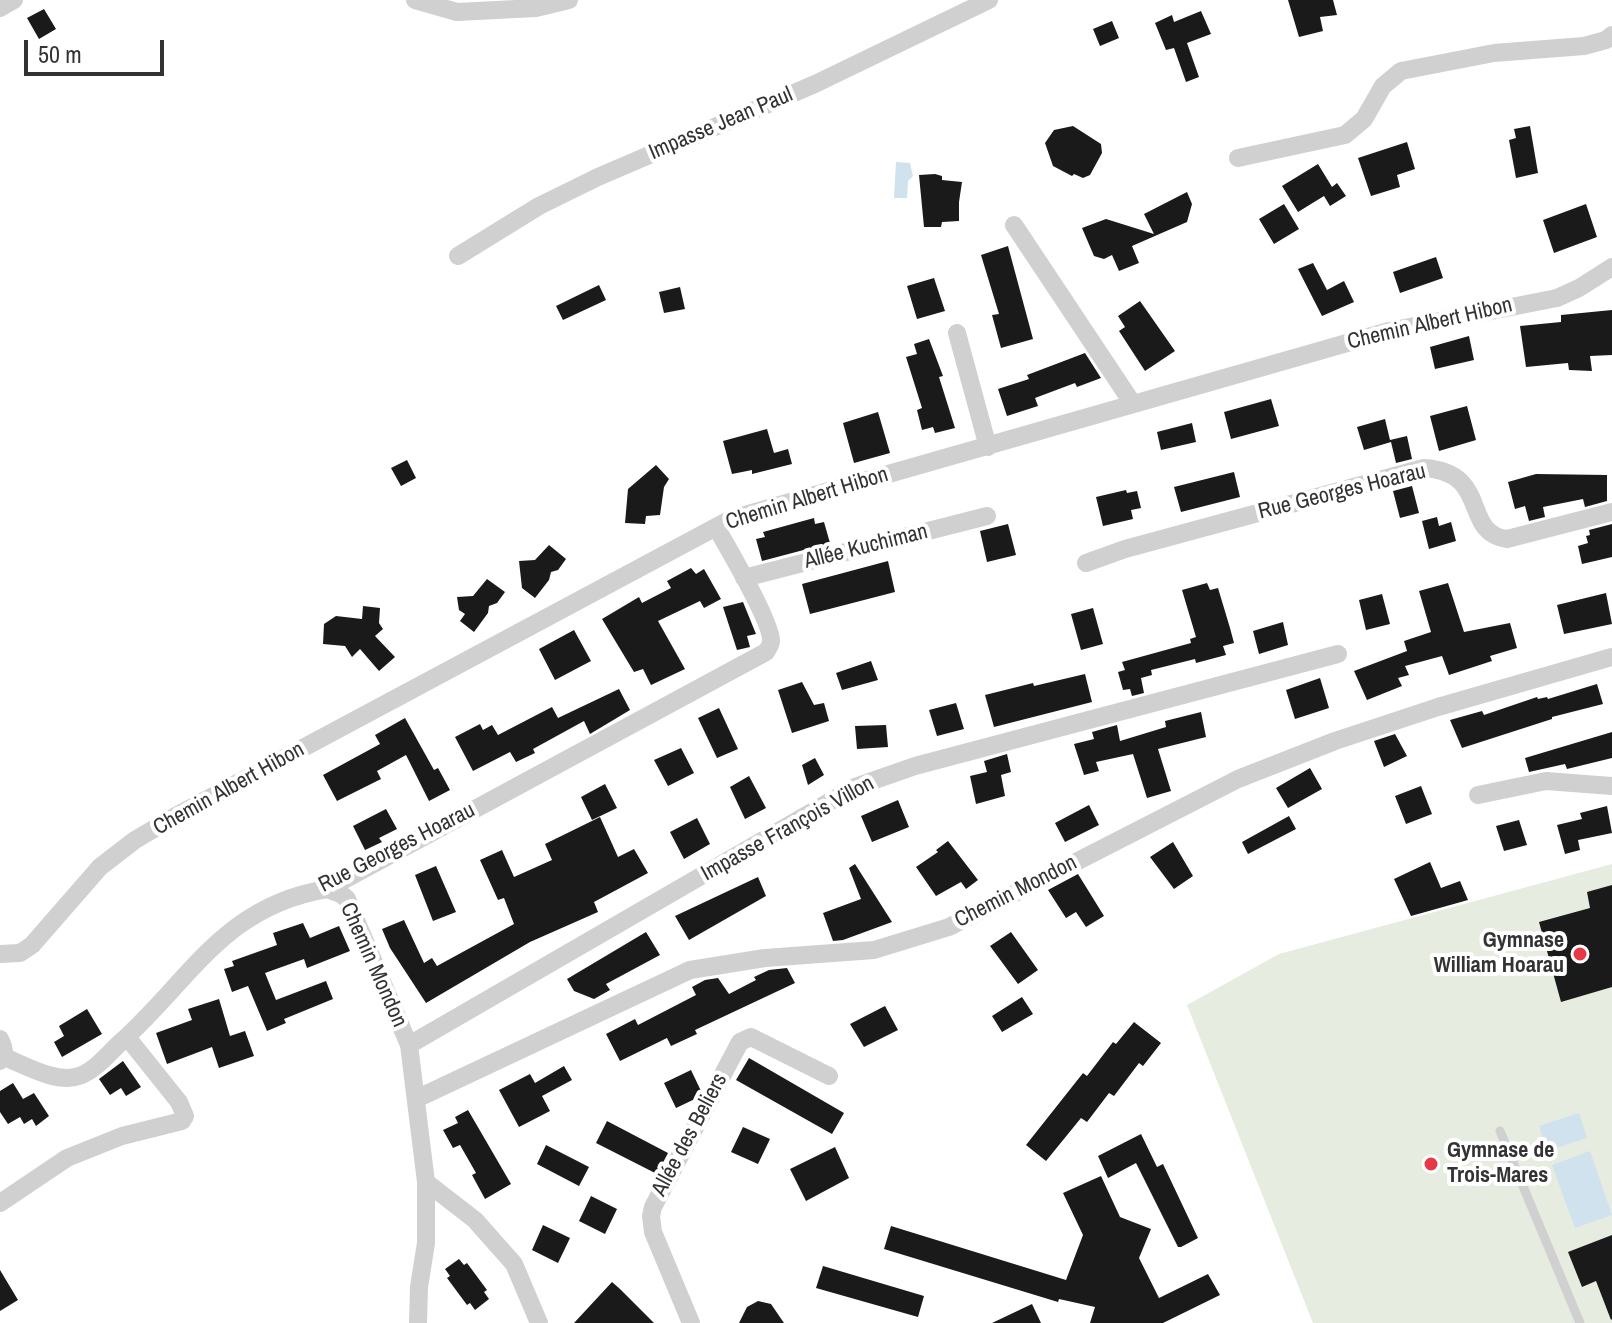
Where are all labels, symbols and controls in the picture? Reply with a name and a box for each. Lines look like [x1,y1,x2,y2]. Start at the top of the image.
scale bar [28,24,168,74]
text: 50 m [38,38,82,70]
street label: Impasse Jean Paul [645,82,797,166]
street label: Chemin Albert Hibon [1345,292,1515,356]
street label: Rue Georges Hoarau [1256,458,1428,526]
street label: Chemin Albert Hibon [723,462,891,536]
street label: Allée Kuchiman [802,519,930,575]
street label: Chemin Albert Hibon [149,737,309,841]
street label: Impasse François Villon [697,771,879,887]
street label: Rue Georges Hoarau [315,797,479,899]
street label: Chemin Mondon [951,850,1081,934]
street label: Chemin Mondon [334,899,412,1031]
place label: Gymnase William Hoarau [1434,928,1564,980]
marker: Gymnase William Hoarau [1571,945,1589,963]
street label: Allée des Beliers [647,1069,733,1201]
place label: Gymnase de Trois-Mares [1447,1138,1554,1190]
marker: Gymnase de Trois-Mares [1422,1155,1440,1173]

